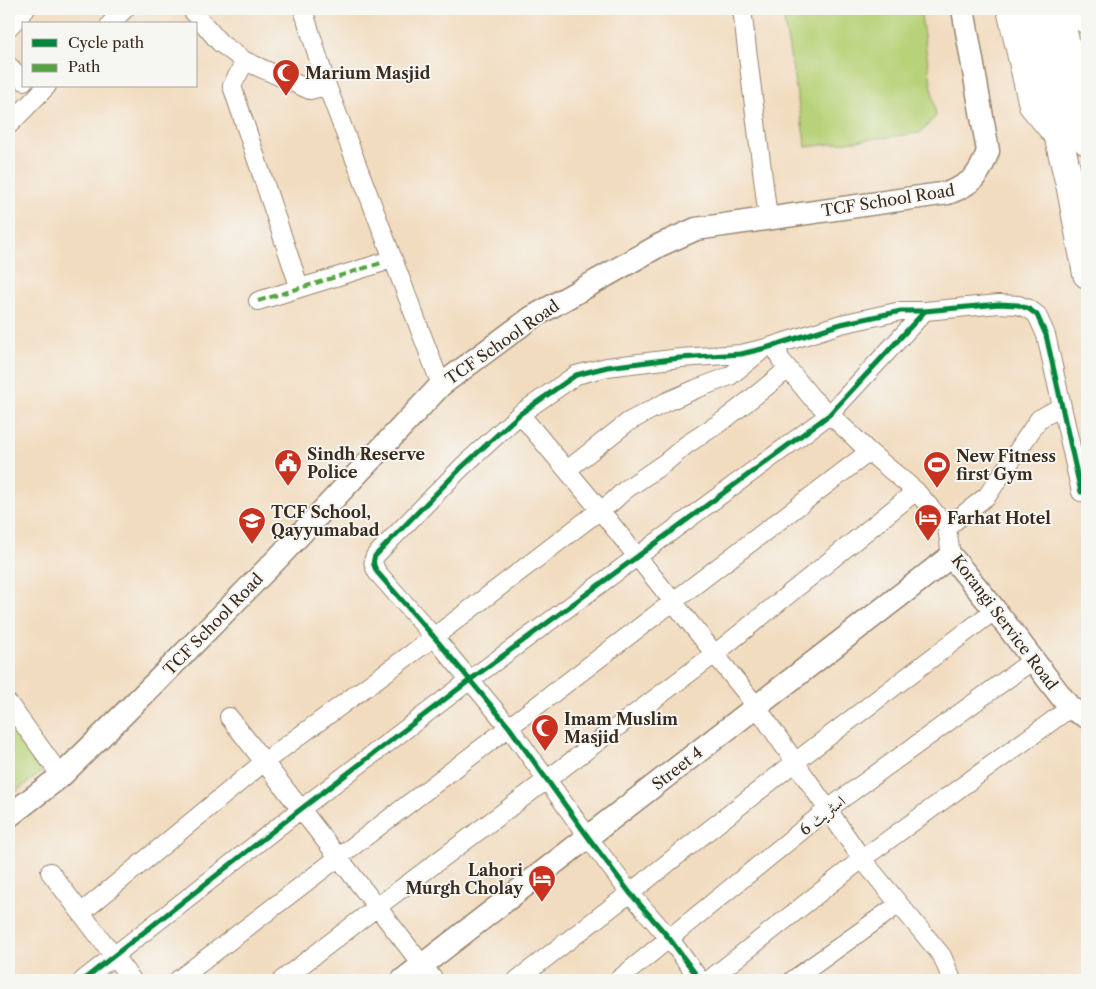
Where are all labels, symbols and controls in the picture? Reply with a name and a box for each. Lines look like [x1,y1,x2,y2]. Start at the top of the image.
legend [22,22,198,88]
text: Cycle path [68,33,145,52]
text: Path [68,57,101,76]
mosque icon: Marium Masjid [271,58,301,97]
place label: Marium Masjid [305,63,431,83]
street label: TCF School Road [820,180,956,220]
street label: TCF School Road [441,295,563,389]
place label: Sindh Reserve Police [307,444,426,482]
place label: New Fitness first Gym [956,446,1056,484]
public building icon: Sindh Reserve Police [273,448,303,487]
sports icon: New Fitness first Gym [922,450,952,489]
place label: TCF School, Qayyumabad [271,502,380,540]
hotel icon: Farhat Hotel [913,503,943,542]
school or university icon: TCF School, Qayyumabad [237,506,267,545]
place label: Farhat Hotel [947,508,1051,528]
street label: Korangi Service Road [948,550,1063,694]
street label: TCF School Road [159,568,267,679]
place label: Imam Muslim Masjid [564,709,678,747]
mosque icon: Imam Muslim Masjid [530,713,560,752]
street label: Street 4 [648,742,706,794]
street label: اسٹریٹ 6 [795,791,850,840]
place label: Lahori Murgh Cholay [405,860,524,898]
hotel icon: Lahori Murgh Cholay [527,864,557,903]

